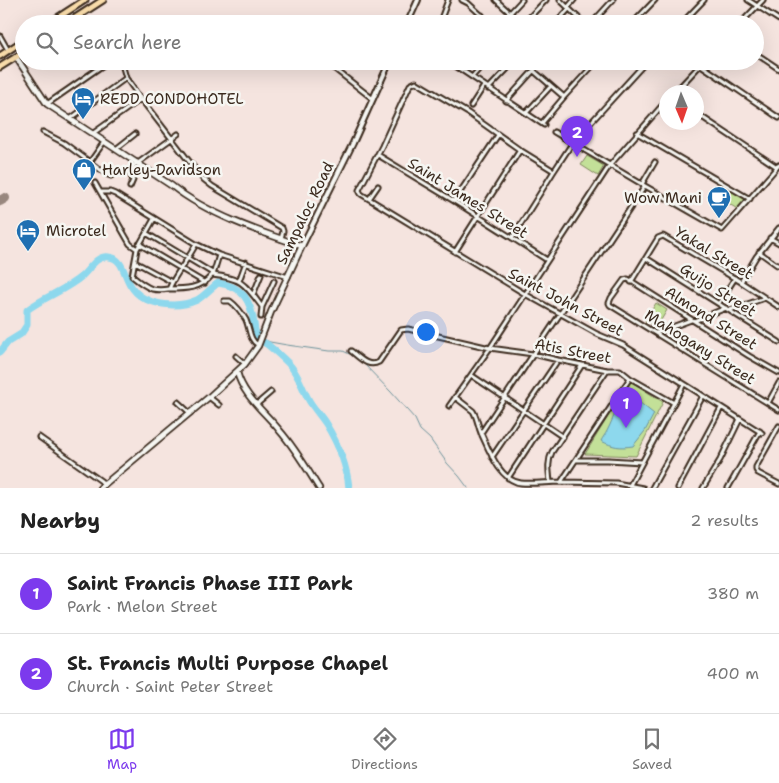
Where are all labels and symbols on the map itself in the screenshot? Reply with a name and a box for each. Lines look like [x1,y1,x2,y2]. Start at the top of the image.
north arrow [659,85,704,130]
hotel icon: REDD CONDOHOTEL [70,86,96,120]
place label: REDD CONDOHOTEL [100,89,244,109]
pin: 2 [561,116,593,157]
street label: Saint James Street [404,153,532,243]
shop icon: Harley-Davidson [71,157,97,191]
street label: Sampaloc Road [272,158,339,268]
place label: Harley-Davidson [102,160,221,180]
cafe icon: Wow Mani [706,185,732,219]
place label: Wow Mani [624,188,702,208]
hotel icon: Microtel [15,218,41,252]
place label: Microtel [46,221,106,241]
street label: Yakal Street [671,222,757,284]
street label: Guijo Street [676,259,760,321]
street label: Saint John Street [505,263,627,341]
street label: Almond Street [661,282,761,354]
street label: Mahogany Street [641,305,759,389]
your location [413,319,439,345]
street label: Atis Street [533,334,613,368]
pin: 1 [610,387,642,428]

